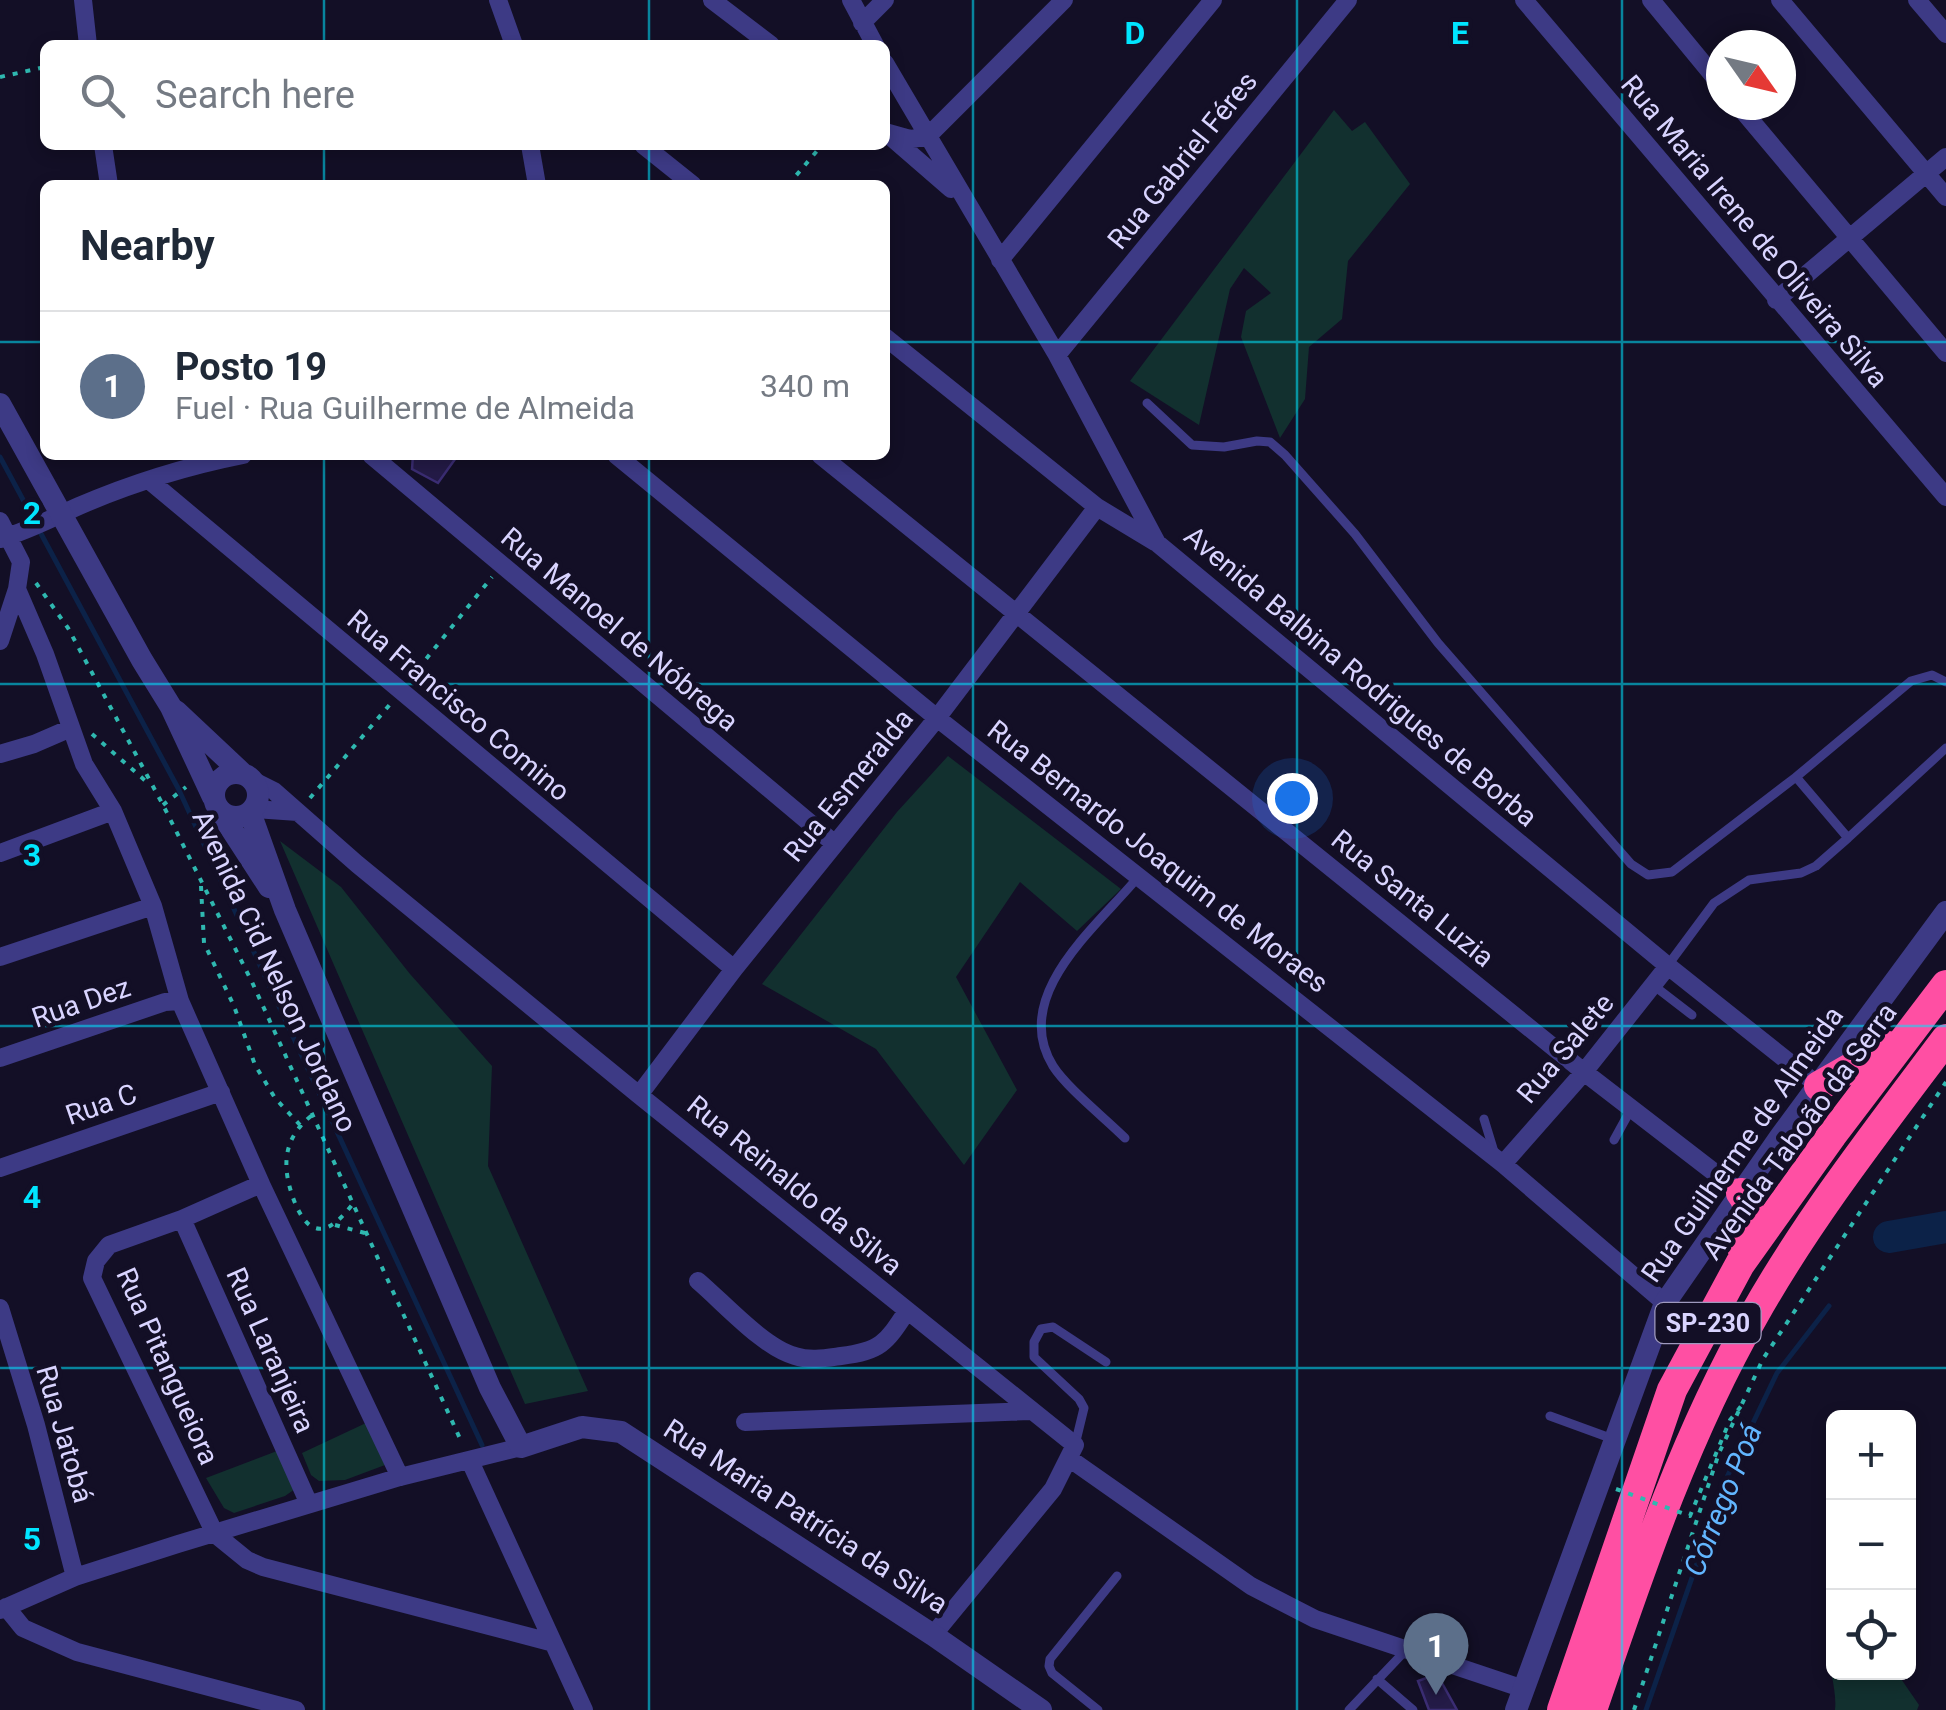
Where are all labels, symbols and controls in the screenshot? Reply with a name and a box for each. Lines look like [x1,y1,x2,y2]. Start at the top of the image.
text: D [1125,14,1145,52]
text: E [1451,14,1469,52]
north arrow [1706,30,1796,120]
search box [40,40,890,150]
street label: Rua Gabriel Féres [1101,65,1264,256]
icon: search [75,68,130,123]
street label: Rua Maria Irene de Oliveira Silva [1614,68,1895,394]
text: Search here [155,73,355,117]
text: Nearby [80,221,215,270]
text: Posto 19 [175,345,327,389]
text: 1 [103,367,122,405]
text: 340 m [760,367,850,405]
text: Fuel · Rua Guilherme de Almeida [175,389,635,427]
text: 2 [23,494,41,532]
street label: Avenida Balbina Rodrigues de Borba [1178,519,1544,834]
street label: Rua Manoel de Nóbrega [495,521,745,738]
street label: Rua Francisco Comino [341,603,577,808]
street label: Rua Esmeralda [777,702,920,868]
street label: Rua Bernardo Joaquim de Moraes [981,713,1335,1000]
your location [1267,773,1318,824]
street label: Avenida Cid Nelson Jordano [185,805,364,1137]
street label: Rua Santa Luzia [1325,823,1501,974]
text: 3 [23,836,41,874]
street label: Rua Dez [28,970,135,1035]
street label: Rua Salete [1510,987,1621,1110]
street label: Avenida Taboão da Serra [1695,997,1904,1266]
street label: Rua Guilherme de Almeida [1635,1000,1850,1289]
street label: Rua C [61,1077,141,1132]
street label: Rua Reinaldo da Silva [681,1089,909,1282]
text: 4 [23,1178,41,1216]
street label: Rua Laranjeira [219,1262,322,1438]
street label: Rua Pitangueiora [109,1263,226,1470]
road number: SP-230 [1656,1303,1760,1343]
street label: Rua Jatobá [29,1362,100,1507]
map controls [1826,1410,1916,1680]
button: + [1826,1410,1916,1500]
street label: Rua Maria Patrícia da Silva [658,1412,954,1621]
water label: Córrego Poá [1676,1418,1769,1581]
button: − [1826,1500,1916,1590]
text: 5 [23,1520,41,1558]
button: locate [1826,1590,1916,1680]
pin: 1 [1404,1612,1468,1695]

